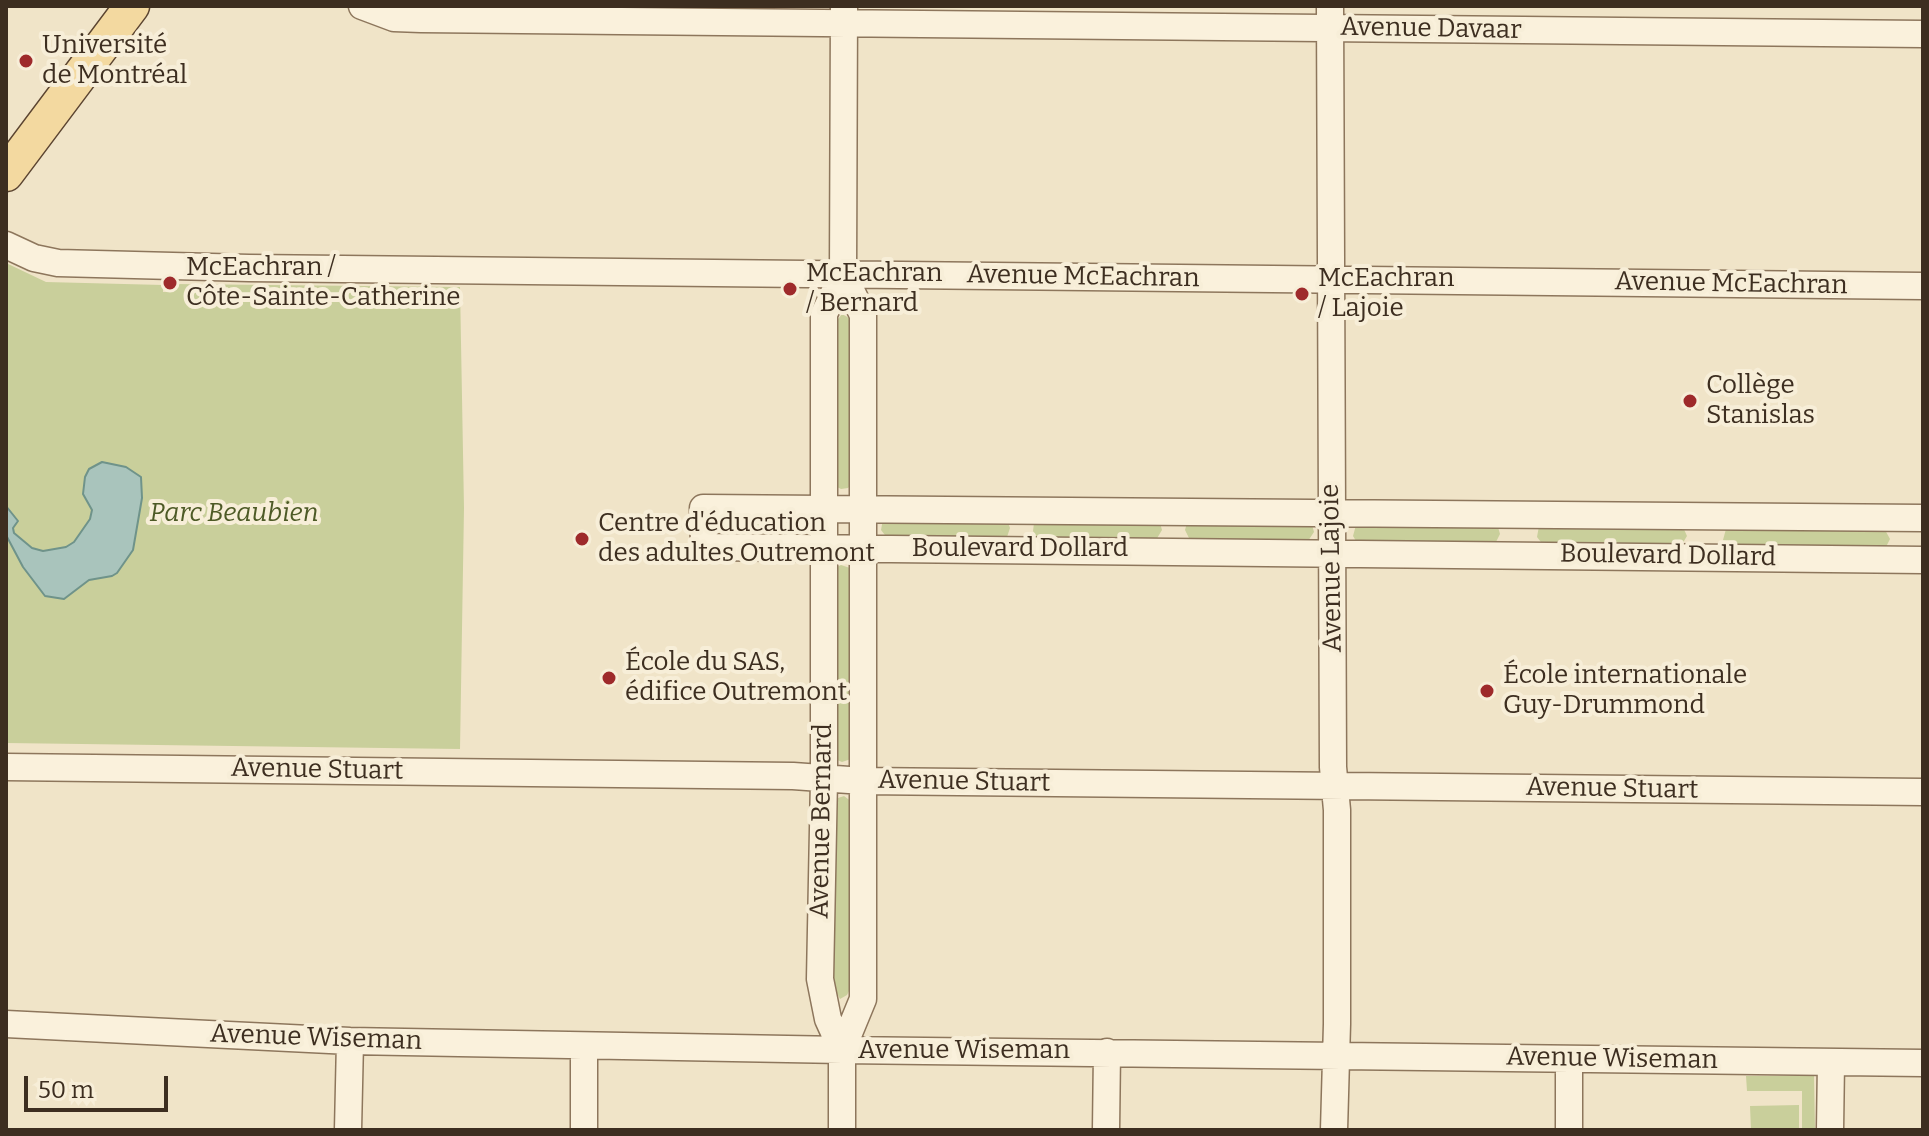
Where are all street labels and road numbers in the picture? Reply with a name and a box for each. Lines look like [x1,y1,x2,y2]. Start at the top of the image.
street label: Avenue Davaar [1340,12,1522,46]
street label: Avenue McEachran [966,259,1200,295]
street label: Avenue McEachran [1614,266,1848,302]
street label: Avenue Lajoie [1315,483,1349,653]
street label: Boulevard Dollard [912,533,1128,565]
street label: Boulevard Dollard [1560,539,1776,573]
street label: Avenue Bernard [805,723,839,919]
street label: Avenue Stuart [230,753,404,787]
street label: Avenue Stuart [877,765,1051,799]
street label: Avenue Stuart [1525,772,1699,806]
street label: Avenue Wiseman [210,1019,422,1057]
street label: Avenue Wiseman [858,1035,1070,1067]
street label: Avenue Wiseman [1506,1042,1718,1076]

